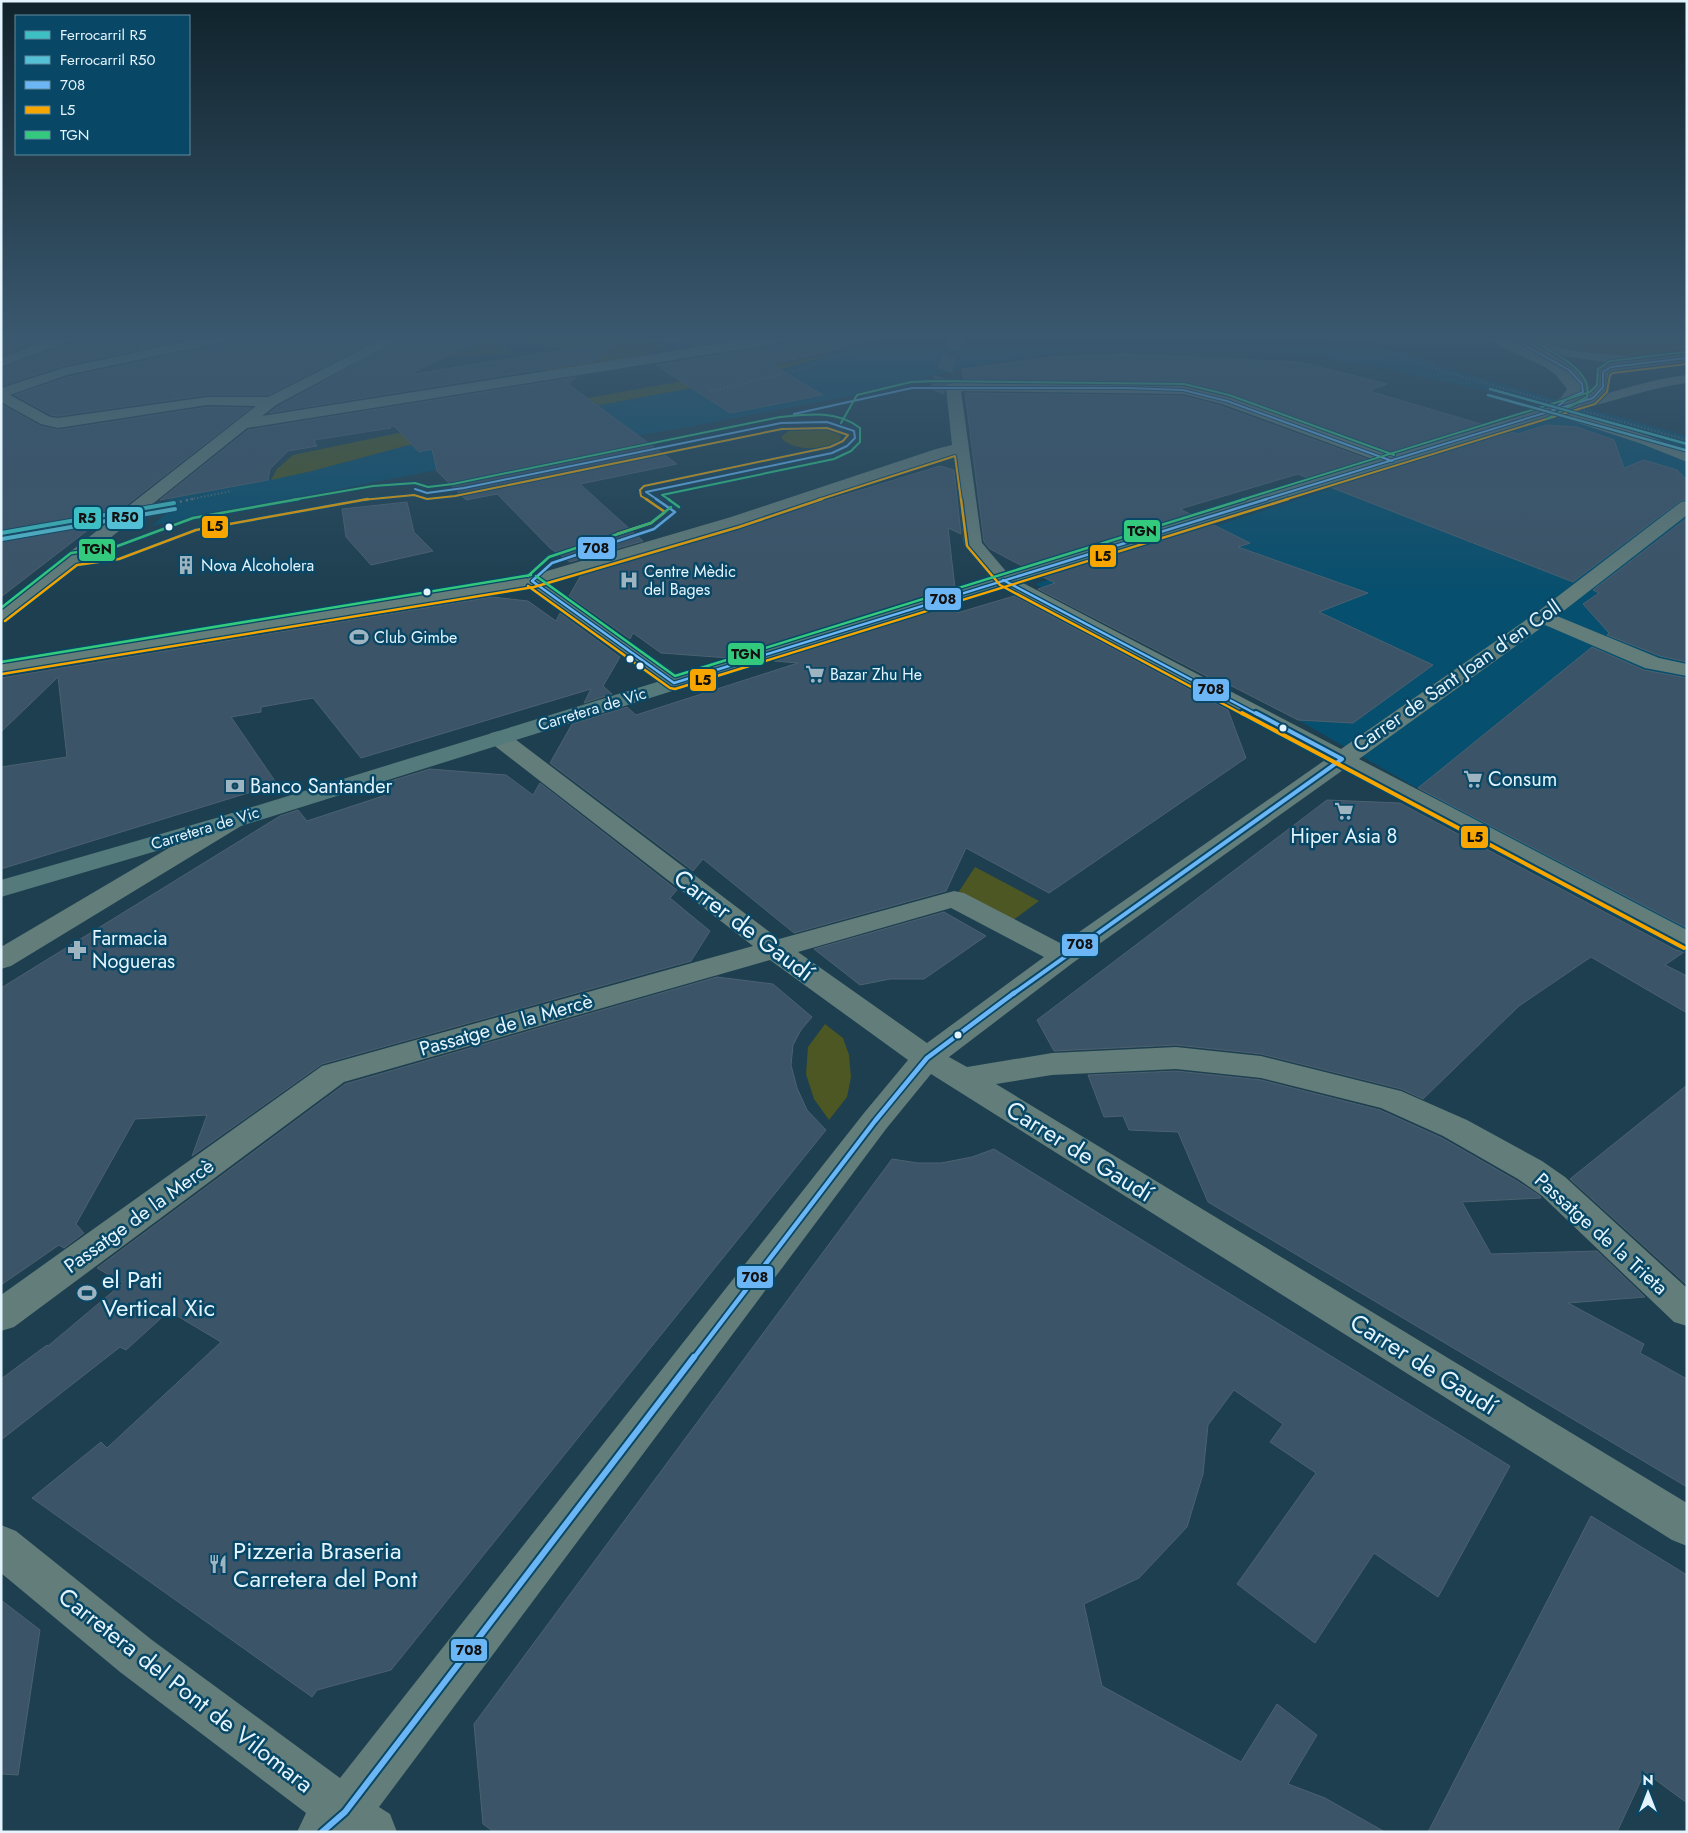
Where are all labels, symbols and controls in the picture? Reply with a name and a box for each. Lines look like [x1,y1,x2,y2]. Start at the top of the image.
legend [15,15,190,155]
text: Ferrocarril R5 [60,24,146,46]
text: Ferrocarril R50 [60,49,155,71]
text: 708 [60,74,85,96]
text: L5 [60,99,75,121]
text: TGN [60,124,89,146]
line badge: R5 [73,506,102,530]
line badge: R50 [106,506,144,530]
text: R50 [111,507,139,527]
text: R5 [78,508,96,528]
line badge: L5 [201,515,229,539]
text: L5 [207,516,223,536]
line badge: TGN [1123,519,1161,543]
text: TGN [1127,521,1157,541]
unlabelled marker [164,522,174,532]
line badge: 708 [577,536,616,560]
line badge: TGN [78,538,116,562]
text: 708 [583,538,609,558]
text: TGN [82,539,112,559]
line badge: L5 [1089,544,1117,568]
text: L5 [1095,546,1111,566]
building icon: Nova Alcoholera [175,554,197,576]
place label: Nova Alcoholera [201,554,314,577]
place label: Centre Mèdic del Bages [644,560,736,601]
hospital icon: Centre Mèdic del Bages [618,569,640,591]
unlabelled marker [422,587,432,597]
line badge: 708 [924,587,962,611]
text: 708 [930,589,956,609]
street label: Carrer de Sant Joan d'en Coll [1347,593,1567,759]
sports icon: Club Gimbe [348,626,370,648]
place label: Club Gimbe [374,626,457,649]
line badge: TGN [727,642,765,666]
text: TGN [731,644,761,664]
unlabelled marker [625,654,635,664]
unlabelled marker [635,661,645,671]
supermarket icon: Bazar Zhu He [804,663,826,685]
place label: Bazar Zhu He [830,663,922,686]
line badge: L5 [689,668,717,692]
text: L5 [695,670,711,690]
line badge: 708 [1192,678,1230,702]
text: 708 [1198,679,1224,699]
street label: Carretera de Vic [535,682,649,736]
unlabelled marker [1278,723,1288,733]
place label: Consum [1488,765,1557,794]
supermarket icon: Consum [1462,768,1484,790]
place label: Banco Santander [250,772,392,801]
bank icon: Banco Santander [224,775,246,797]
supermarket icon: Hiper Asia 8 [1333,800,1355,822]
street label: Carretera de Vic [148,801,262,855]
place label: Hiper Asia 8 [1290,822,1398,851]
line badge: L5 [1460,825,1489,849]
text: L5 [1467,827,1483,847]
street label: Carrer de Gaudí [666,861,822,990]
place label: Farmacia Nogueras [92,924,175,976]
line badge: 708 [1061,933,1099,957]
text: 708 [1067,934,1093,954]
pharmacy icon: Farmacia Nogueras [66,939,88,961]
street label: Passatge de la Mercè [416,986,596,1064]
unlabelled marker [953,1030,963,1040]
street label: Carrer de Gaudí [1000,1092,1161,1211]
street label: Passatge de la Mercè [58,1152,220,1280]
street label: Passatge de la Trieta [1528,1166,1674,1302]
place label: el Pati Vertical Xic [102,1262,215,1325]
line badge: 708 [736,1265,774,1289]
text: 708 [742,1267,768,1287]
sports icon: el Pati Vertical Xic [76,1282,98,1304]
street label: Carrer de Gaudí [1344,1305,1505,1424]
place label: Pizzeria Braseria Carretera del Pont [233,1533,417,1596]
restaurant icon: Pizzeria Braseria Carretera del Pont [207,1553,229,1575]
street label: Carretera del Pont de Vilomara [51,1579,321,1801]
line badge: 708 [450,1638,488,1662]
text: 708 [456,1640,482,1660]
north arrow [1623,1768,1673,1818]
text: N [1642,1770,1654,1790]

